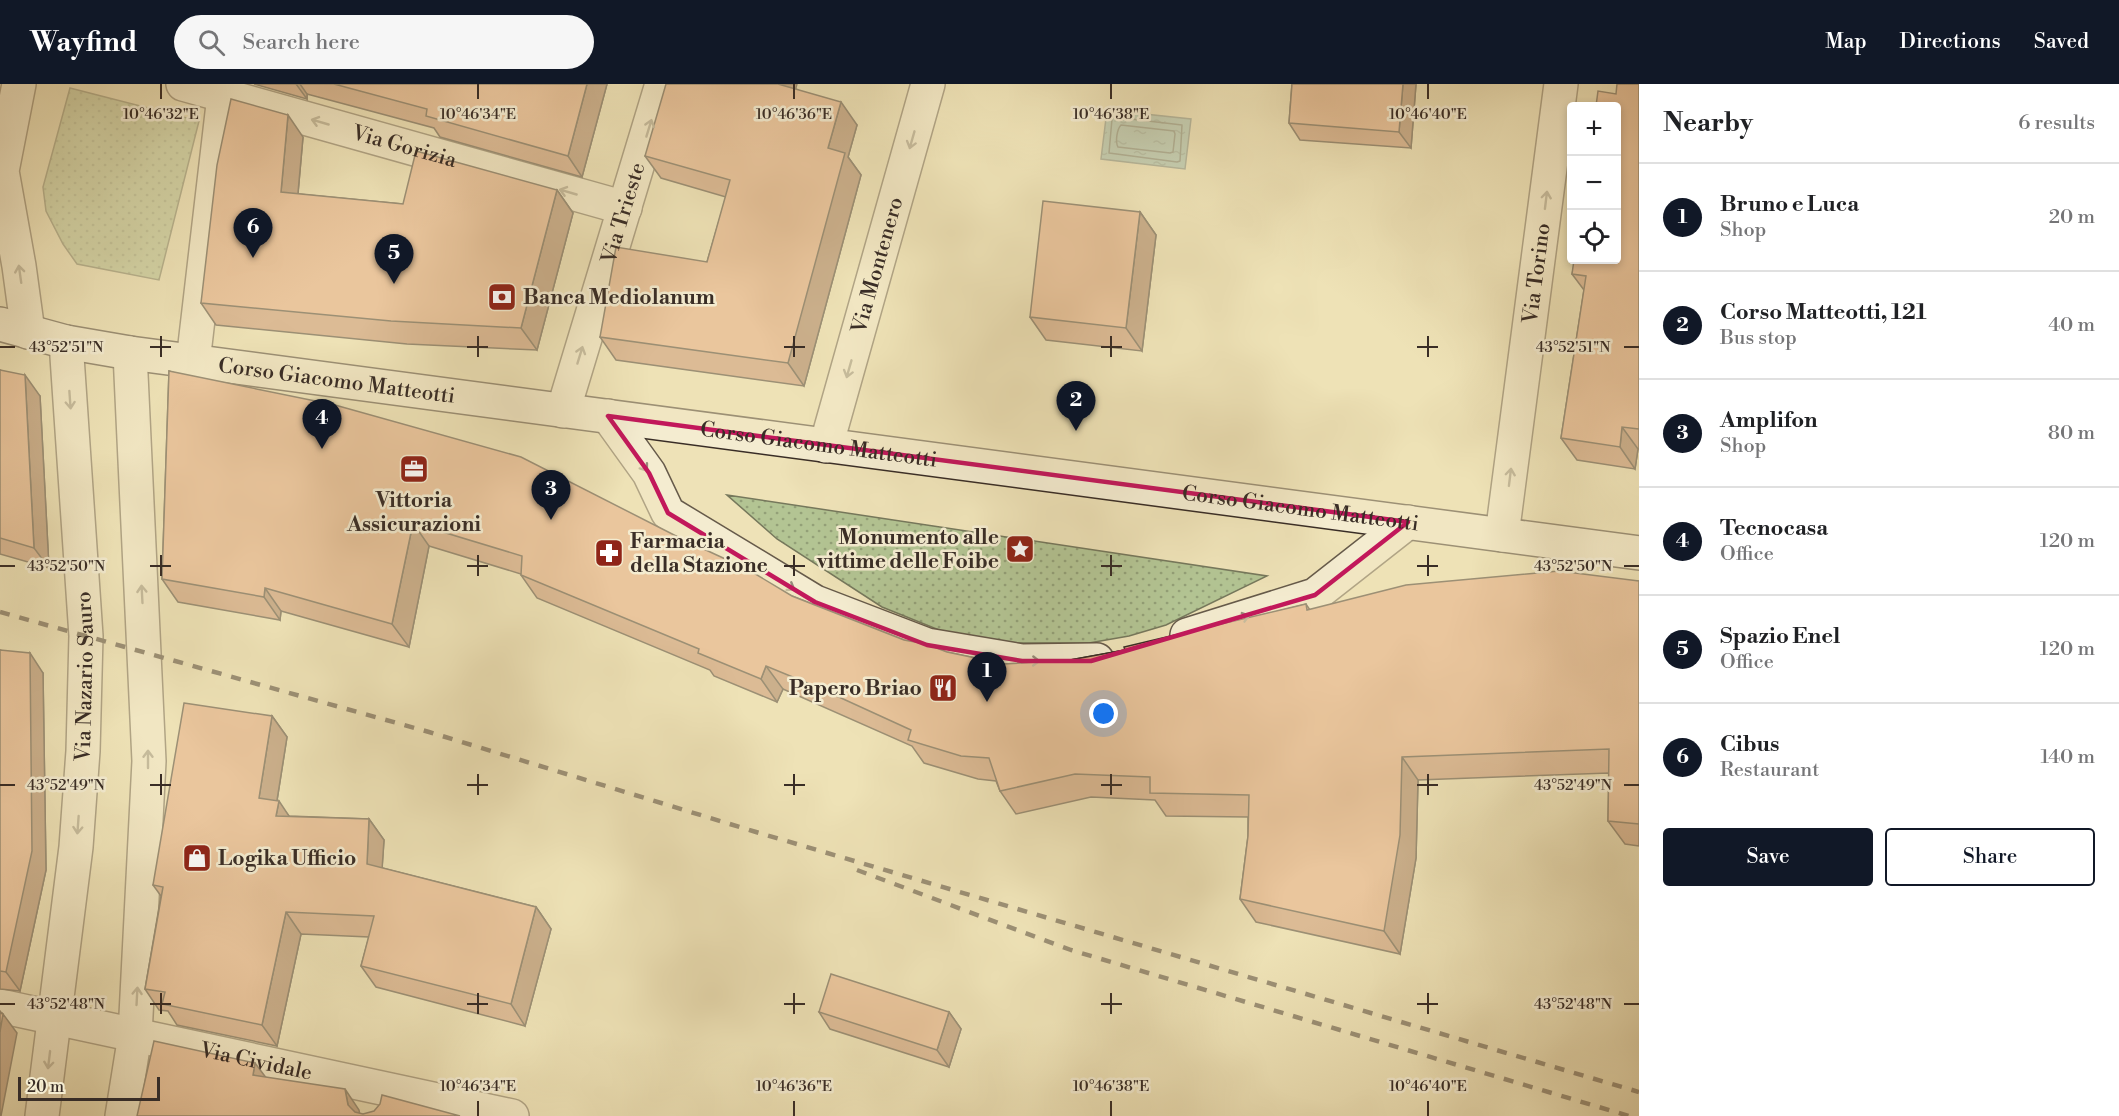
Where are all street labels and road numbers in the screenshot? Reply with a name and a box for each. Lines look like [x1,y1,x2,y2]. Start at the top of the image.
street label: Via Gorizia [348,120,460,174]
street label: Via Trieste [596,160,651,268]
street label: Via Montenero [846,194,909,337]
street label: Via Torino [1518,221,1557,326]
street label: Corso Giacomo Matteotti [217,353,457,410]
street label: Corso Giacomo Matteotti [698,417,939,474]
street label: Corso Giacomo Matteotti [1180,481,1420,538]
street label: Via Nazario Sauro [70,590,100,764]
street label: Via Cividale [197,1037,314,1087]

